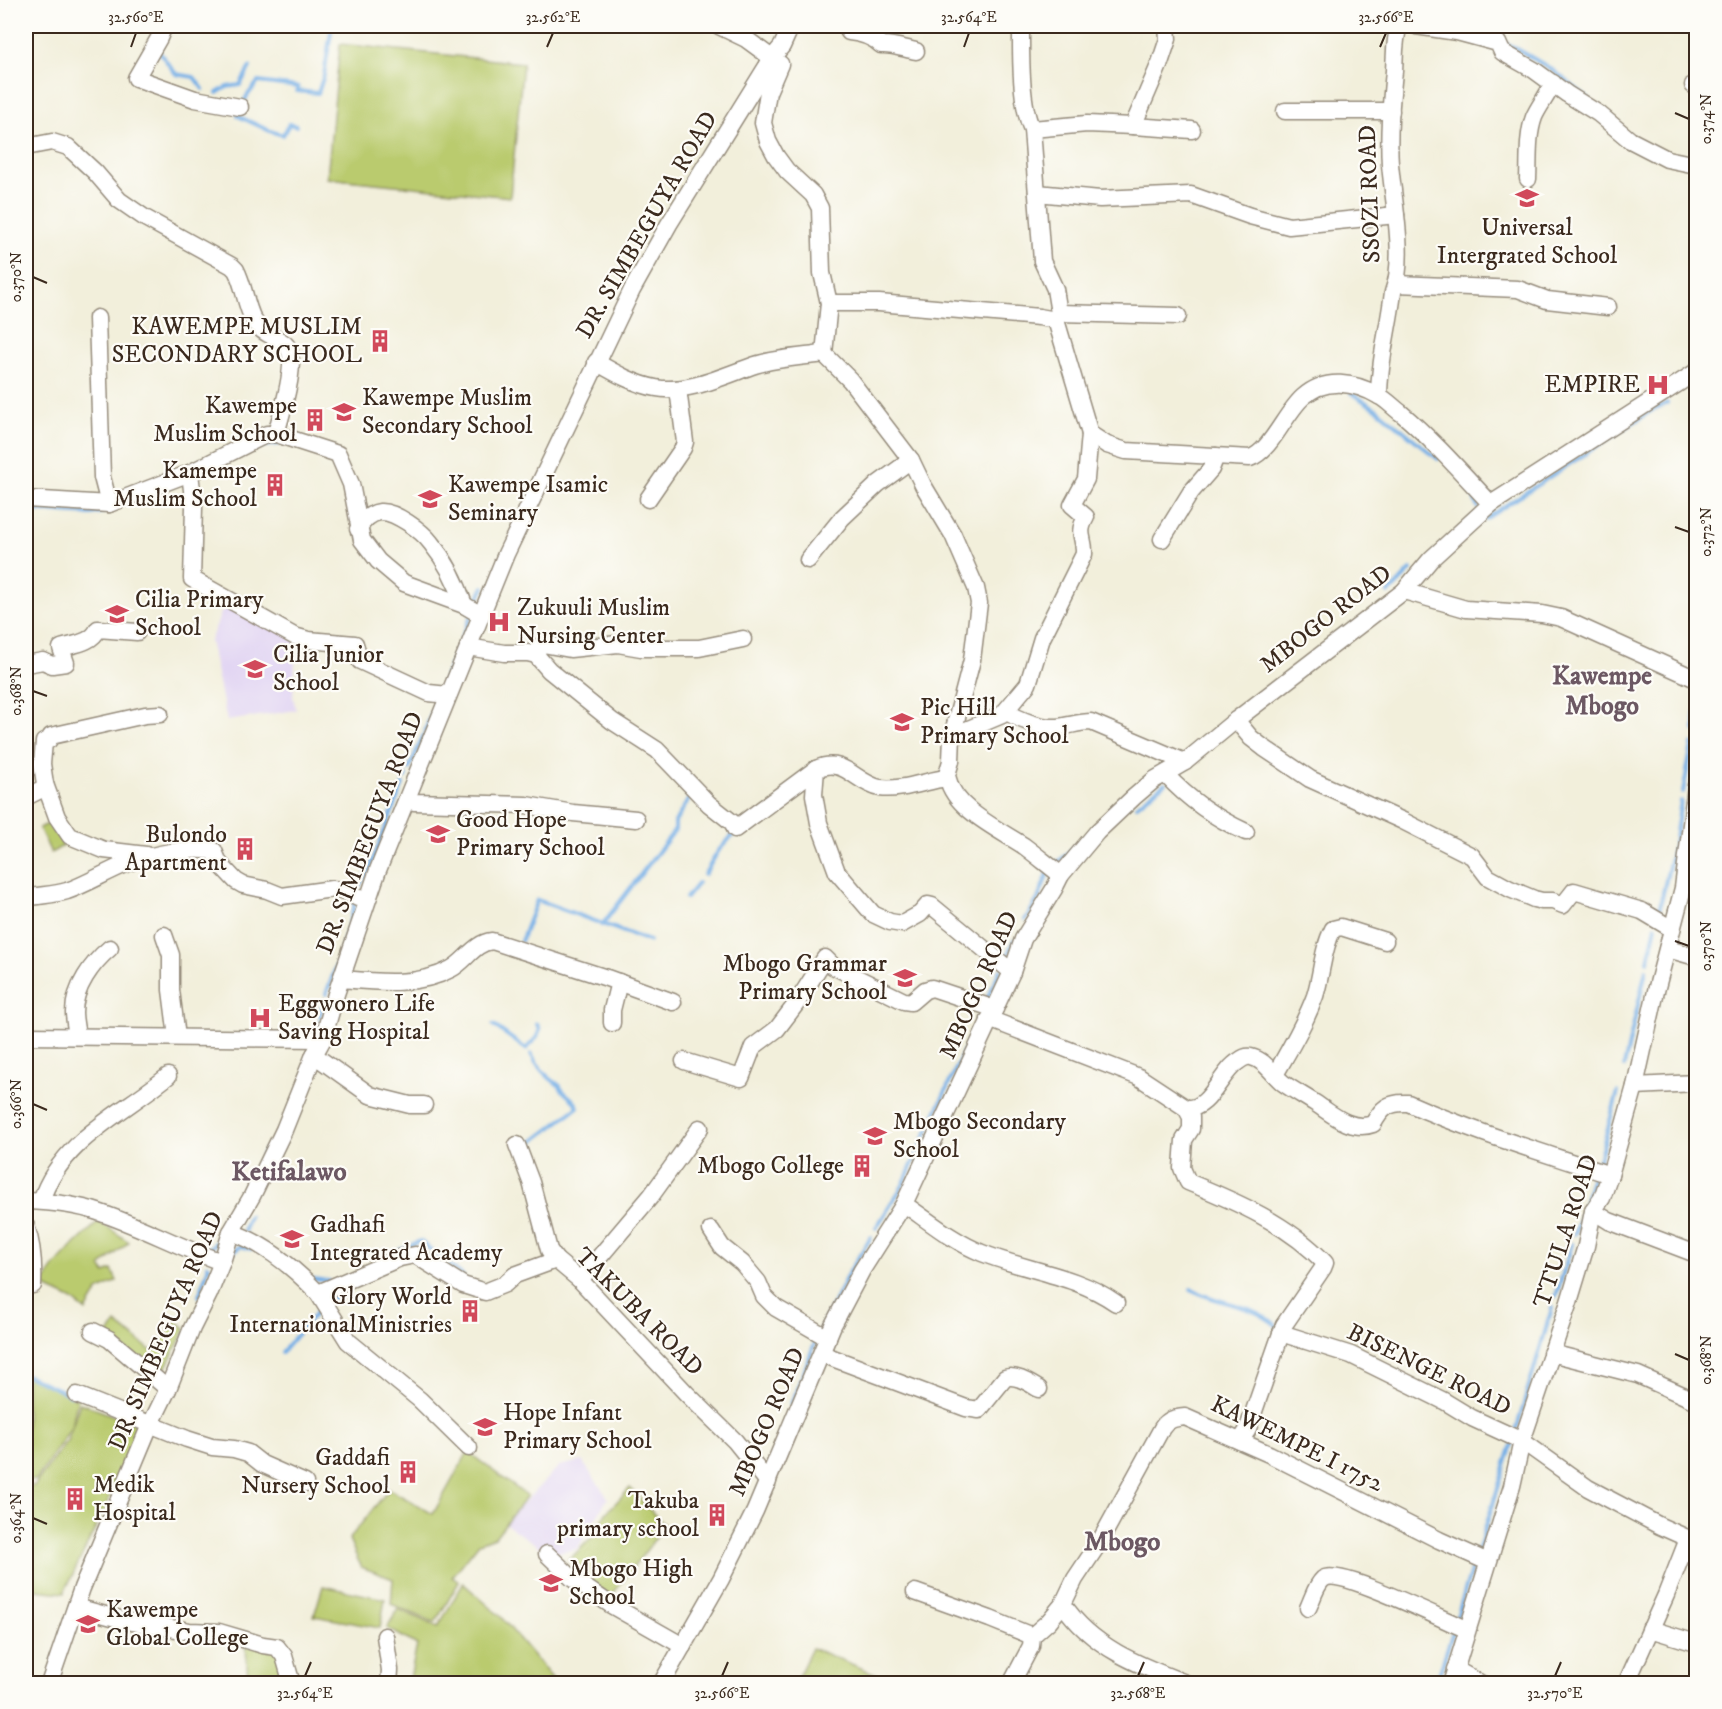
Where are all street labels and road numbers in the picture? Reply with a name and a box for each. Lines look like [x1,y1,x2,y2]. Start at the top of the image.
street label: DR. SIMBEGUYA ROAD [570,106,724,344]
street label: SSOZI ROAD [1353,124,1387,264]
street label: MBOGO ROAD [1254,558,1398,680]
street label: DR. SIMBEGUYA ROAD [310,708,430,958]
street label: MBOGO ROAD [933,906,1025,1064]
street label: TTULA ROAD [1527,1151,1605,1311]
street label: DR. SIMBEGUYA ROAD [102,1207,230,1455]
street label: TAKUBA ROAD [569,1242,709,1382]
street label: BISENGE ROAD [1342,1317,1516,1423]
street label: MBOGO ROAD [722,1343,812,1501]
street label: KAWEMPE I 1752 [1206,1389,1388,1499]

